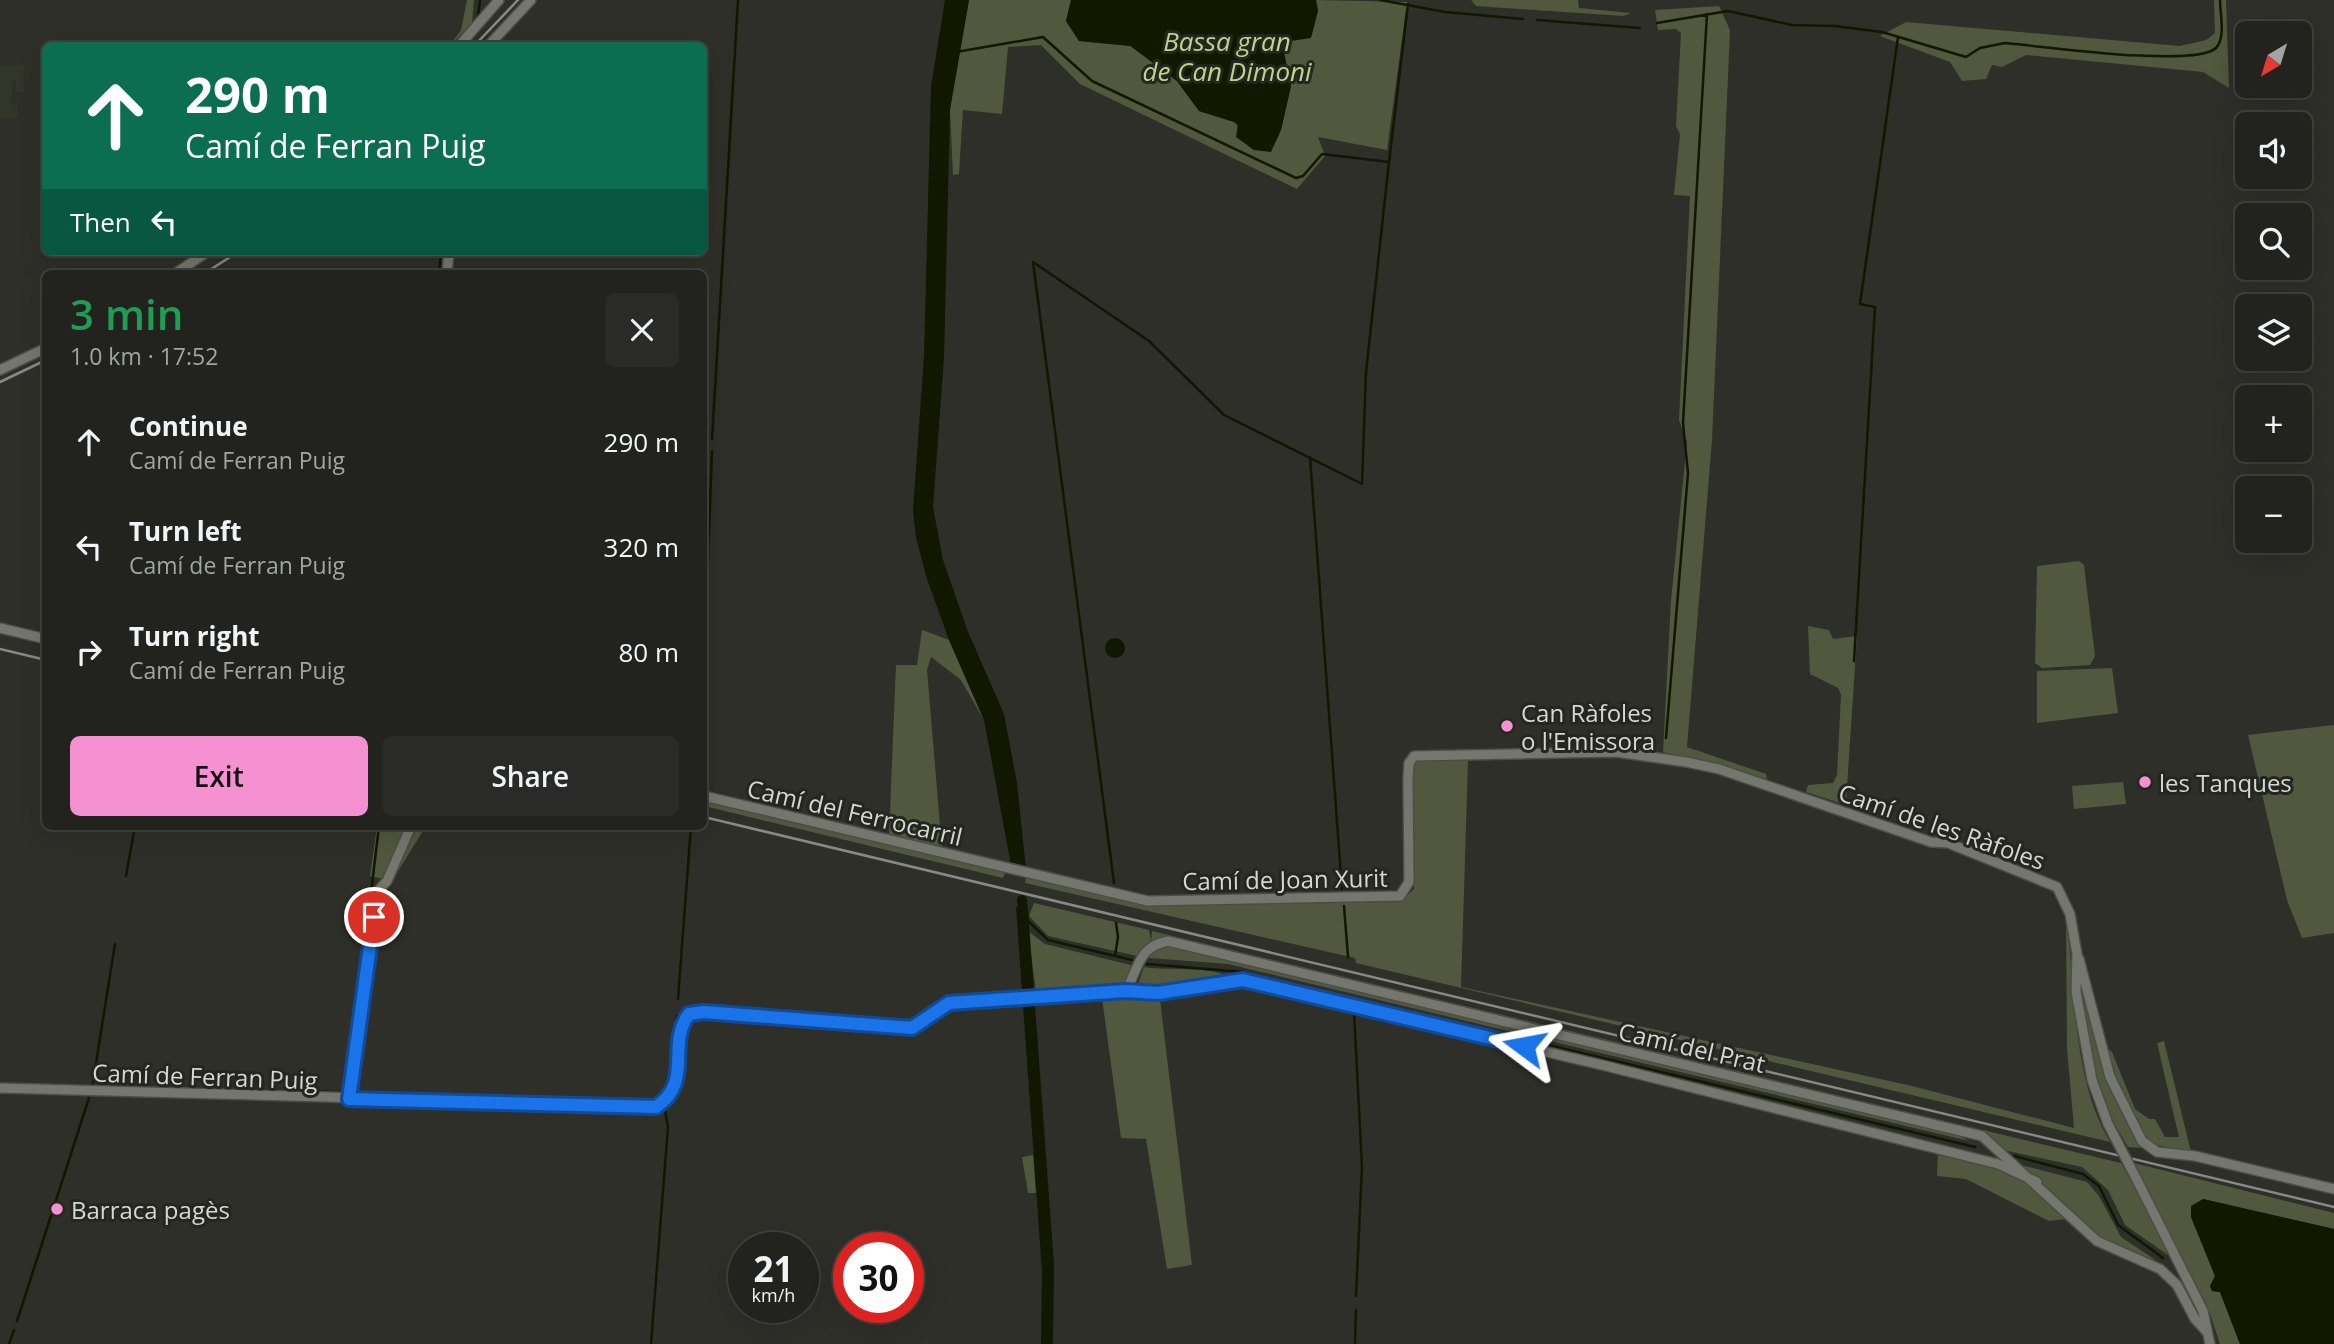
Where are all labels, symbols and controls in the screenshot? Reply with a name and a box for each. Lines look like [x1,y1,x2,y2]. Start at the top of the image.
north arrow [2235,21,2312,98]
map controls [2235,21,2312,553]
water label: Bassa gran de Can Dimoni [1142,23,1312,89]
text: 290 m [185,61,330,127]
icon: ahead [70,70,161,161]
button: sound [2235,112,2312,189]
text: Camí de Ferran Puig [185,124,486,167]
icon: left [145,203,183,241]
button: search [2235,203,2312,280]
text: Then [70,204,131,240]
text: 3 min [70,285,183,342]
button: close [605,293,679,367]
button: layers [2235,294,2312,371]
text: 1.0 km · 17:52 [70,340,218,372]
button: + [2235,385,2312,462]
text: Continue [129,408,248,444]
icon: ahead [70,423,108,461]
text: 290 m [604,424,679,460]
text: Camí de Ferran Puig [129,444,345,476]
button: − [2235,476,2312,553]
text: Turn left [129,513,241,549]
icon: left [70,528,108,566]
text: 320 m [604,529,679,565]
text: Camí de Ferran Puig [129,549,345,581]
text: Turn right [129,618,260,654]
icon: right [70,633,108,671]
text: 80 m [618,634,679,670]
text: Camí de Ferran Puig [129,654,345,686]
place label: Can Ràfoles o l'Emissora [1521,696,1655,757]
marker: Can Ràfoles o l'Emissora [1499,718,1515,734]
button: Exit [70,736,368,816]
button: Share [382,736,679,816]
place label: les Tanques [2159,766,2292,799]
street label: Camí del Ferrocarril [744,771,966,853]
marker: les Tanques [2137,774,2153,790]
street label: Camí de les Ràfoles [1834,775,2050,877]
street label: Camí de Joan Xurit [1182,861,1388,897]
pin [344,887,404,947]
icon: arrive [355,898,393,936]
position arrow [1487,1009,1561,1083]
street label: Camí del Prat [1615,1014,1769,1080]
street label: Camí de Ferran Puig [92,1056,318,1096]
place label: Barraca pagès [71,1193,230,1226]
marker: Barraca pagès [49,1201,65,1217]
speed limit sign: 30 [833,1232,924,1323]
text: 21 [753,1245,794,1292]
text: km/h [752,1283,795,1307]

